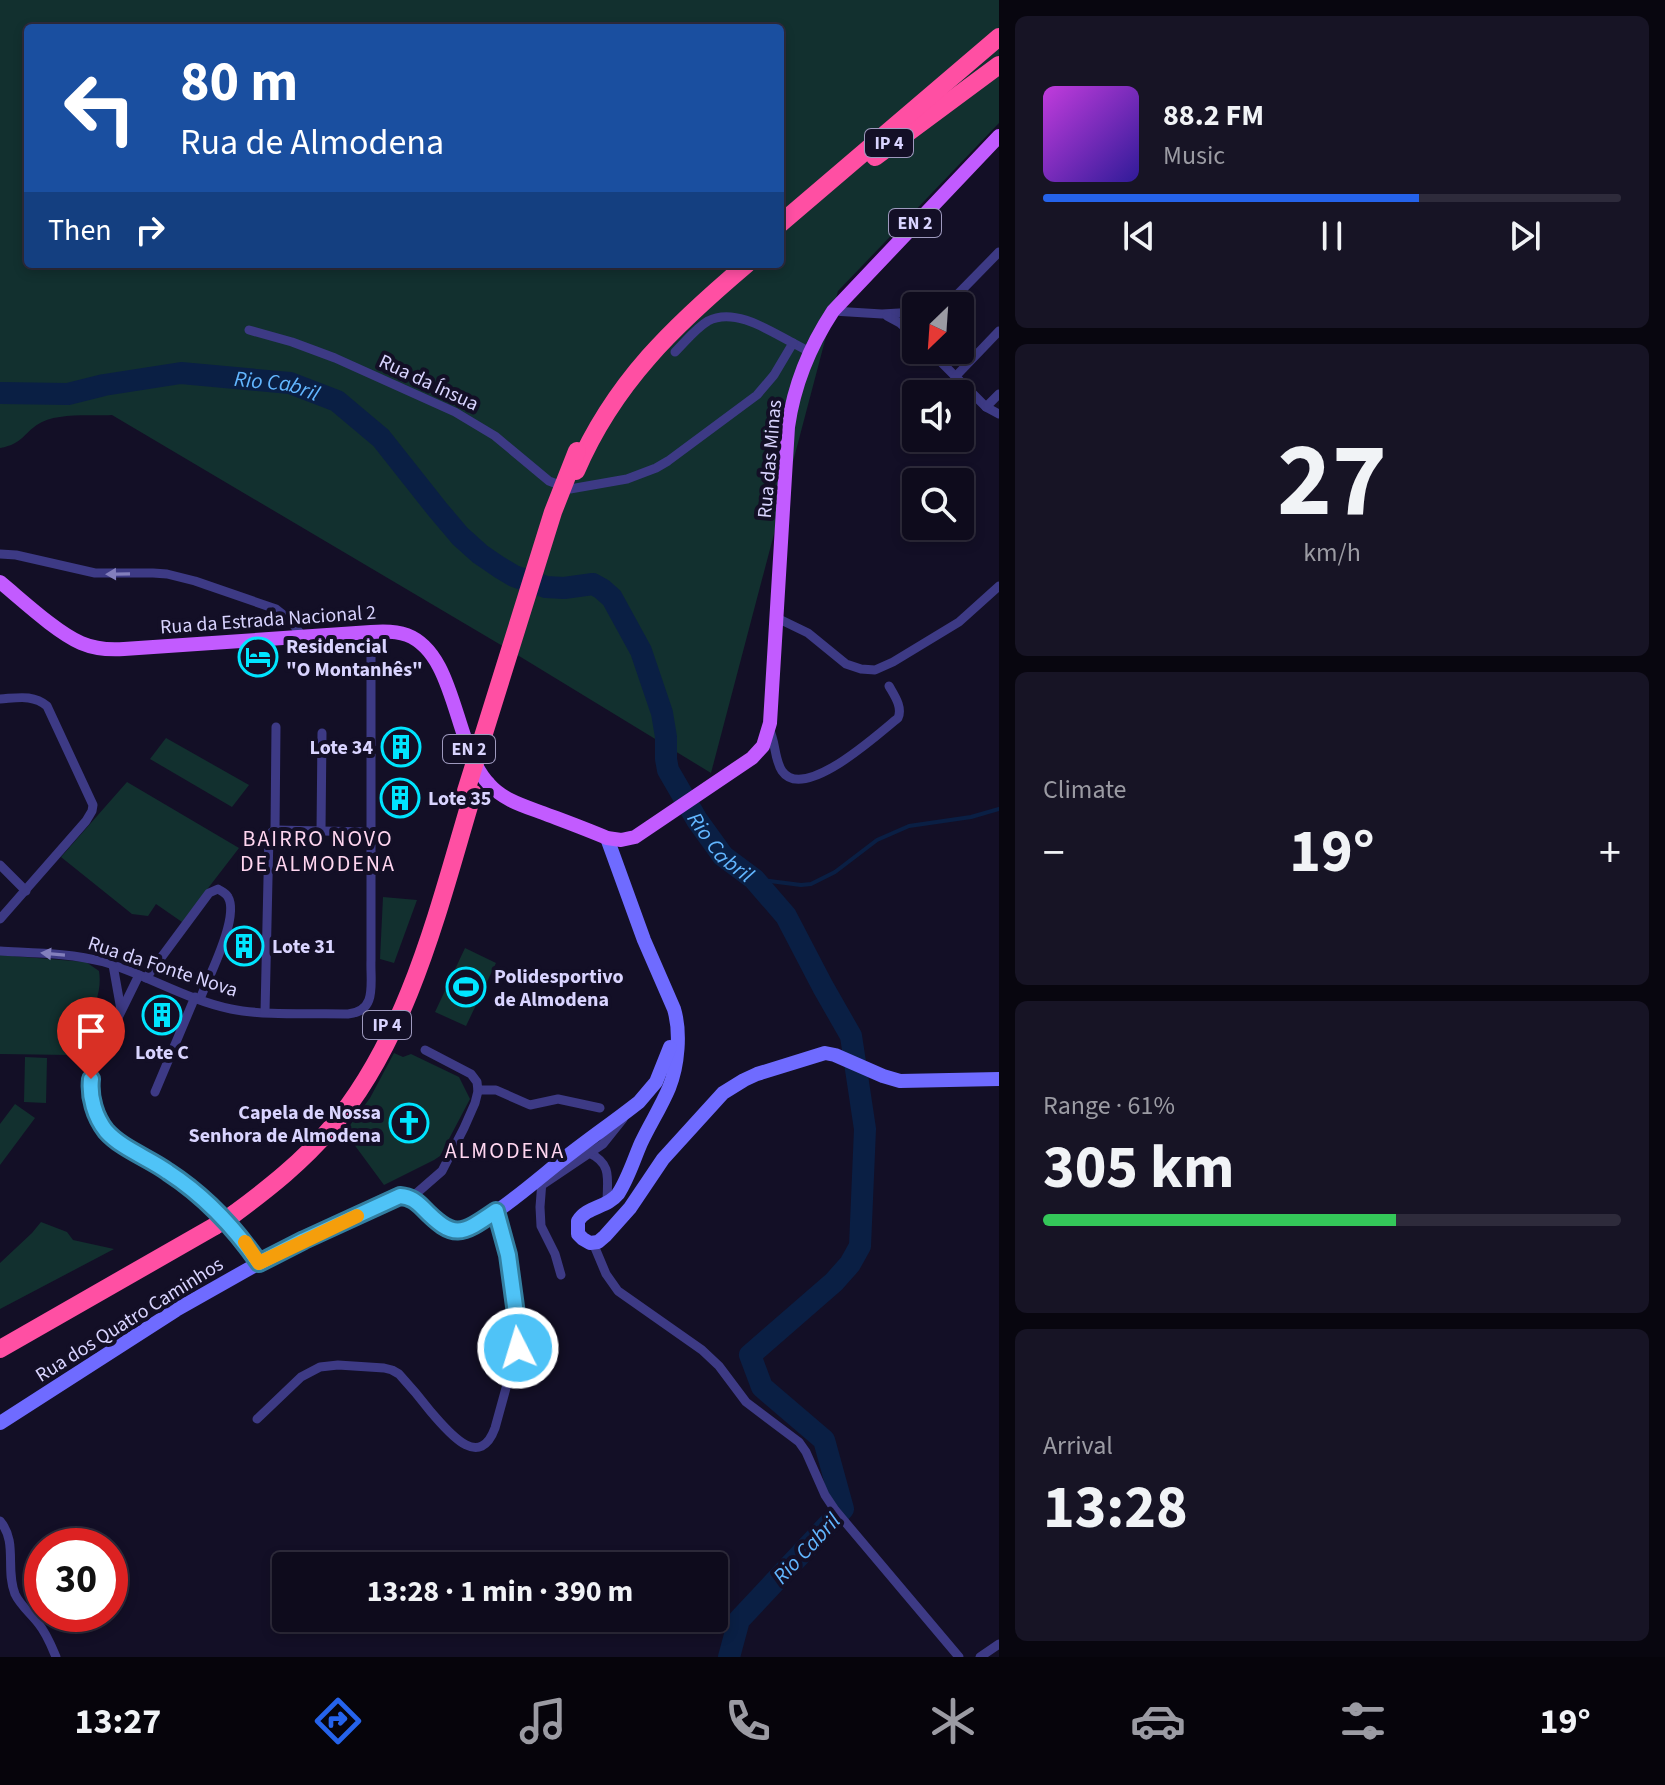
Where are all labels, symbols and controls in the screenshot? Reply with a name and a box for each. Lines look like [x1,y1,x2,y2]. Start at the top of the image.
text: 80 m [180,43,298,122]
icon: left [48,56,152,160]
text: 88.2 FM [1163,94,1264,137]
text: Rua de Almodena [180,117,444,168]
road number: IP 4 [865,129,913,157]
text: Music [1163,137,1225,174]
icon: right [128,208,172,252]
text: Then [48,209,112,252]
road number: EN 2 [889,209,941,237]
icon: previous [1117,214,1161,258]
icon: pause [1310,214,1354,258]
icon: next [1503,214,1547,258]
north arrow [902,292,974,364]
map controls [902,292,974,540]
street label: Rua da Ínsua [374,348,483,418]
water label: Rio Cabril [233,363,325,410]
button: sound [902,380,974,452]
street label: Rua das Minas [751,399,789,519]
text: 27 [1277,408,1387,556]
button: search [902,468,974,540]
text: km/h [1303,534,1361,571]
one-way arrow [105,567,130,580]
street label: Rua da Estrada Nacional 2 [159,598,377,642]
place label: Residencial "O Montanhês" [286,633,423,684]
hotel icon: Residencial "O Montanhês" [237,636,279,678]
building icon: Lote 34 [380,726,422,768]
place label: Lote 34 [310,734,373,762]
road number: EN 2 [443,735,495,763]
text: Climate [1043,771,1127,808]
building icon: Lote 35 [379,777,421,819]
place label: Lote 35 [428,785,491,813]
water label: Rio Cabril [679,806,761,891]
text: 19° [1289,810,1375,895]
text: − [1043,822,1065,885]
text: + [1599,822,1621,885]
district label: BAIRRO NOVO DE ALMODENA [240,823,396,880]
building icon: Lote 31 [223,925,265,967]
street label: Rua da Fonte Nova [84,930,241,1004]
place label: Lote 31 [272,933,335,961]
one-way arrow [40,947,65,960]
place label: Polidesportivo de Almodena [494,963,624,1014]
sports icon: Polidesportivo de Almodena [445,966,487,1008]
building icon: Lote C [141,994,183,1036]
pin [57,997,125,1079]
icon: arrive [69,1009,113,1053]
road number: IP 4 [363,1011,411,1039]
place label: Lote C [135,1039,189,1067]
text: Range · 61% [1043,1087,1175,1124]
place label: Capela de Nossa Senhora de Almodena [189,1099,381,1150]
church icon: Capela de Nossa Senhora de Almodena [388,1102,430,1144]
text: 305 km [1043,1126,1234,1211]
district label: ALMODENA [445,1135,565,1167]
street label: Rua dos Quatro Caminhos [30,1250,229,1389]
position arrow [476,1306,560,1390]
text: Arrival [1043,1427,1113,1464]
text: 13:28 [1043,1466,1188,1551]
water label: Rio Cabril [765,1506,848,1591]
speed limit sign: 30 [24,1528,128,1632]
text: 13:28 · 1 min · 390 m [367,1570,633,1613]
icon: directions [310,1693,366,1749]
icon: music [515,1693,571,1749]
icon: phone [720,1693,776,1749]
icon: climate [925,1693,981,1749]
icon: car [1130,1693,1186,1749]
icon: filters [1335,1693,1391,1749]
text: 13:27 [74,1696,161,1747]
text: 19° [1539,1696,1591,1747]

